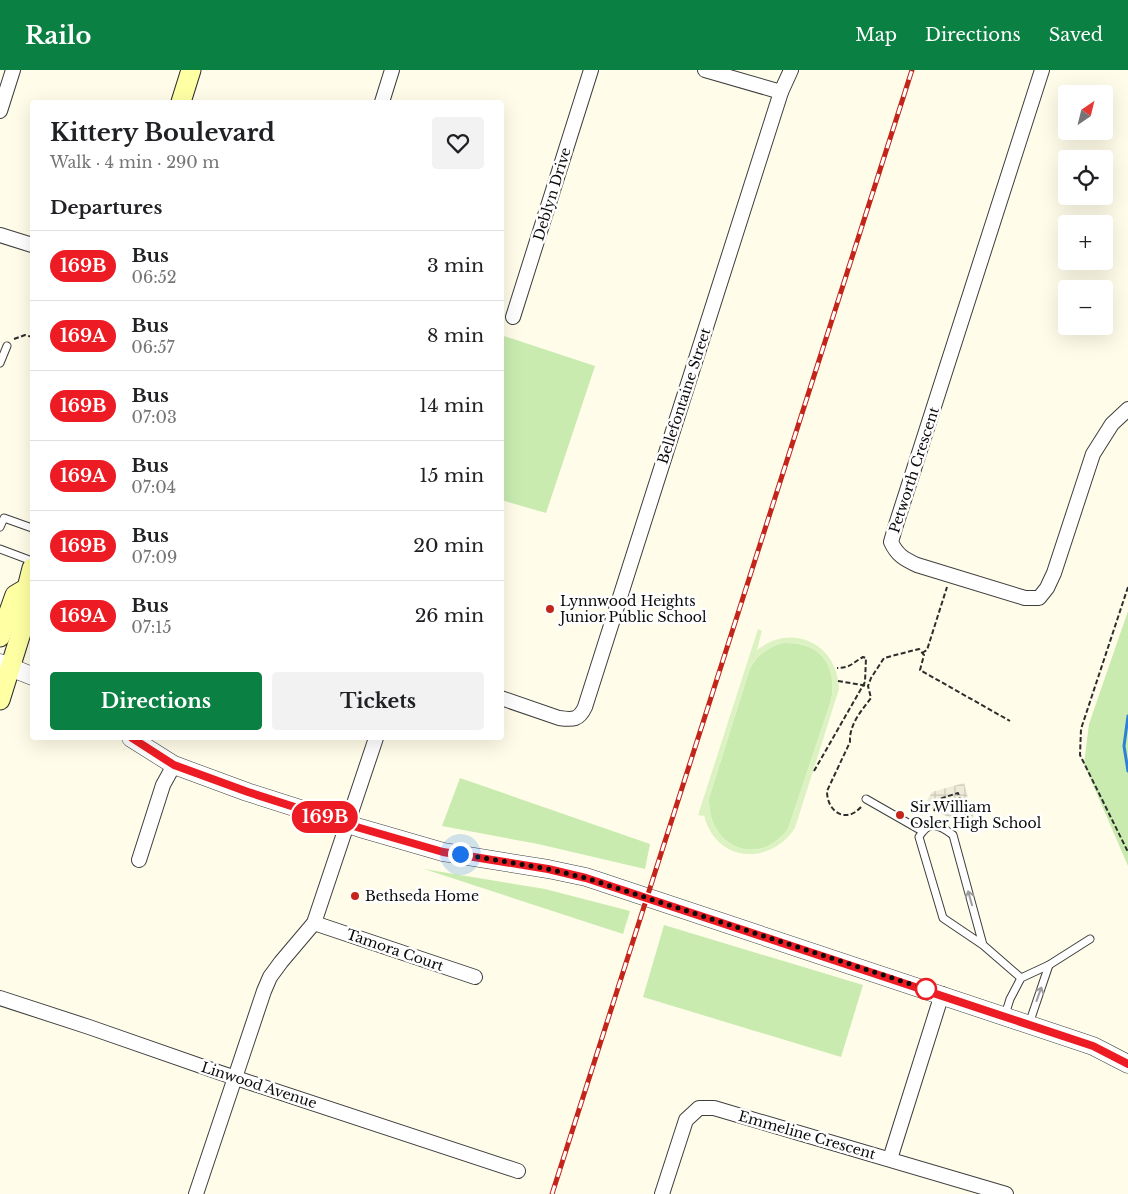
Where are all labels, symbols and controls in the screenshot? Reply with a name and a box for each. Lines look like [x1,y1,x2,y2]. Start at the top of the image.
text: Railo [25,21,91,50]
text: Map [855,24,897,46]
text: Directions [925,24,1021,46]
text: Saved [1049,24,1103,46]
north arrow [1058,85,1112,140]
map controls [1058,85,1113,335]
button: heart [432,117,484,169]
text: Kittery Boulevard [50,118,275,147]
street label: Deblyn Drive [529,145,575,243]
button: locate [1058,150,1113,205]
text: Walk · 4 min · 290 m [50,152,220,172]
text: Departures [50,196,162,219]
button: + [1058,215,1113,270]
text: Bus [131,244,169,267]
text: 3 min [427,254,484,277]
text: 169B [60,255,106,277]
text: 06:52 [131,267,177,287]
button: − [1058,280,1113,335]
text: Bus [131,314,169,337]
text: 8 min [427,324,484,347]
text: 169A [60,325,106,347]
street label: Bellefontaine Street [654,325,715,466]
text: 06:57 [131,337,175,357]
text: Bus [131,384,169,407]
text: 14 min [419,394,484,417]
text: 169B [60,395,106,417]
street label: Petworth Crescent [885,404,943,535]
text: 07:03 [131,407,177,427]
text: Bus [131,454,169,477]
text: 15 min [419,464,484,487]
text: 169A [60,465,106,487]
text: 07:04 [131,477,176,497]
text: Bus [131,524,169,547]
text: 20 min [413,534,484,557]
text: 169B [60,535,106,557]
text: 07:09 [131,547,177,567]
place label: Lynnwood Heights Junior Public School [558,592,707,626]
text: Bus [131,594,169,617]
marker: Lynnwood Heights Junior Public School [544,603,556,615]
text: 26 min [415,604,484,627]
text: 169A [60,605,106,627]
text: 07:15 [131,617,172,637]
button: Directions [50,672,262,730]
button: Tickets [272,672,484,730]
place label: Sir William Osler High School [910,798,1042,832]
line badge: 169B [290,801,360,833]
text: 169B [302,806,348,828]
marker: Sir William Osler High School [894,809,906,821]
your location [448,842,473,867]
place label: Bethseda Home [365,887,479,905]
marker: Bethseda Home [349,890,361,902]
one-way arrow [965,890,975,906]
street label: Tamora Court [344,925,447,975]
unlabelled marker [915,978,937,1000]
one-way arrow [1035,987,1044,1003]
street label: Linwood Avenue [199,1058,319,1112]
street label: Emmeline Crescent [736,1107,878,1163]

